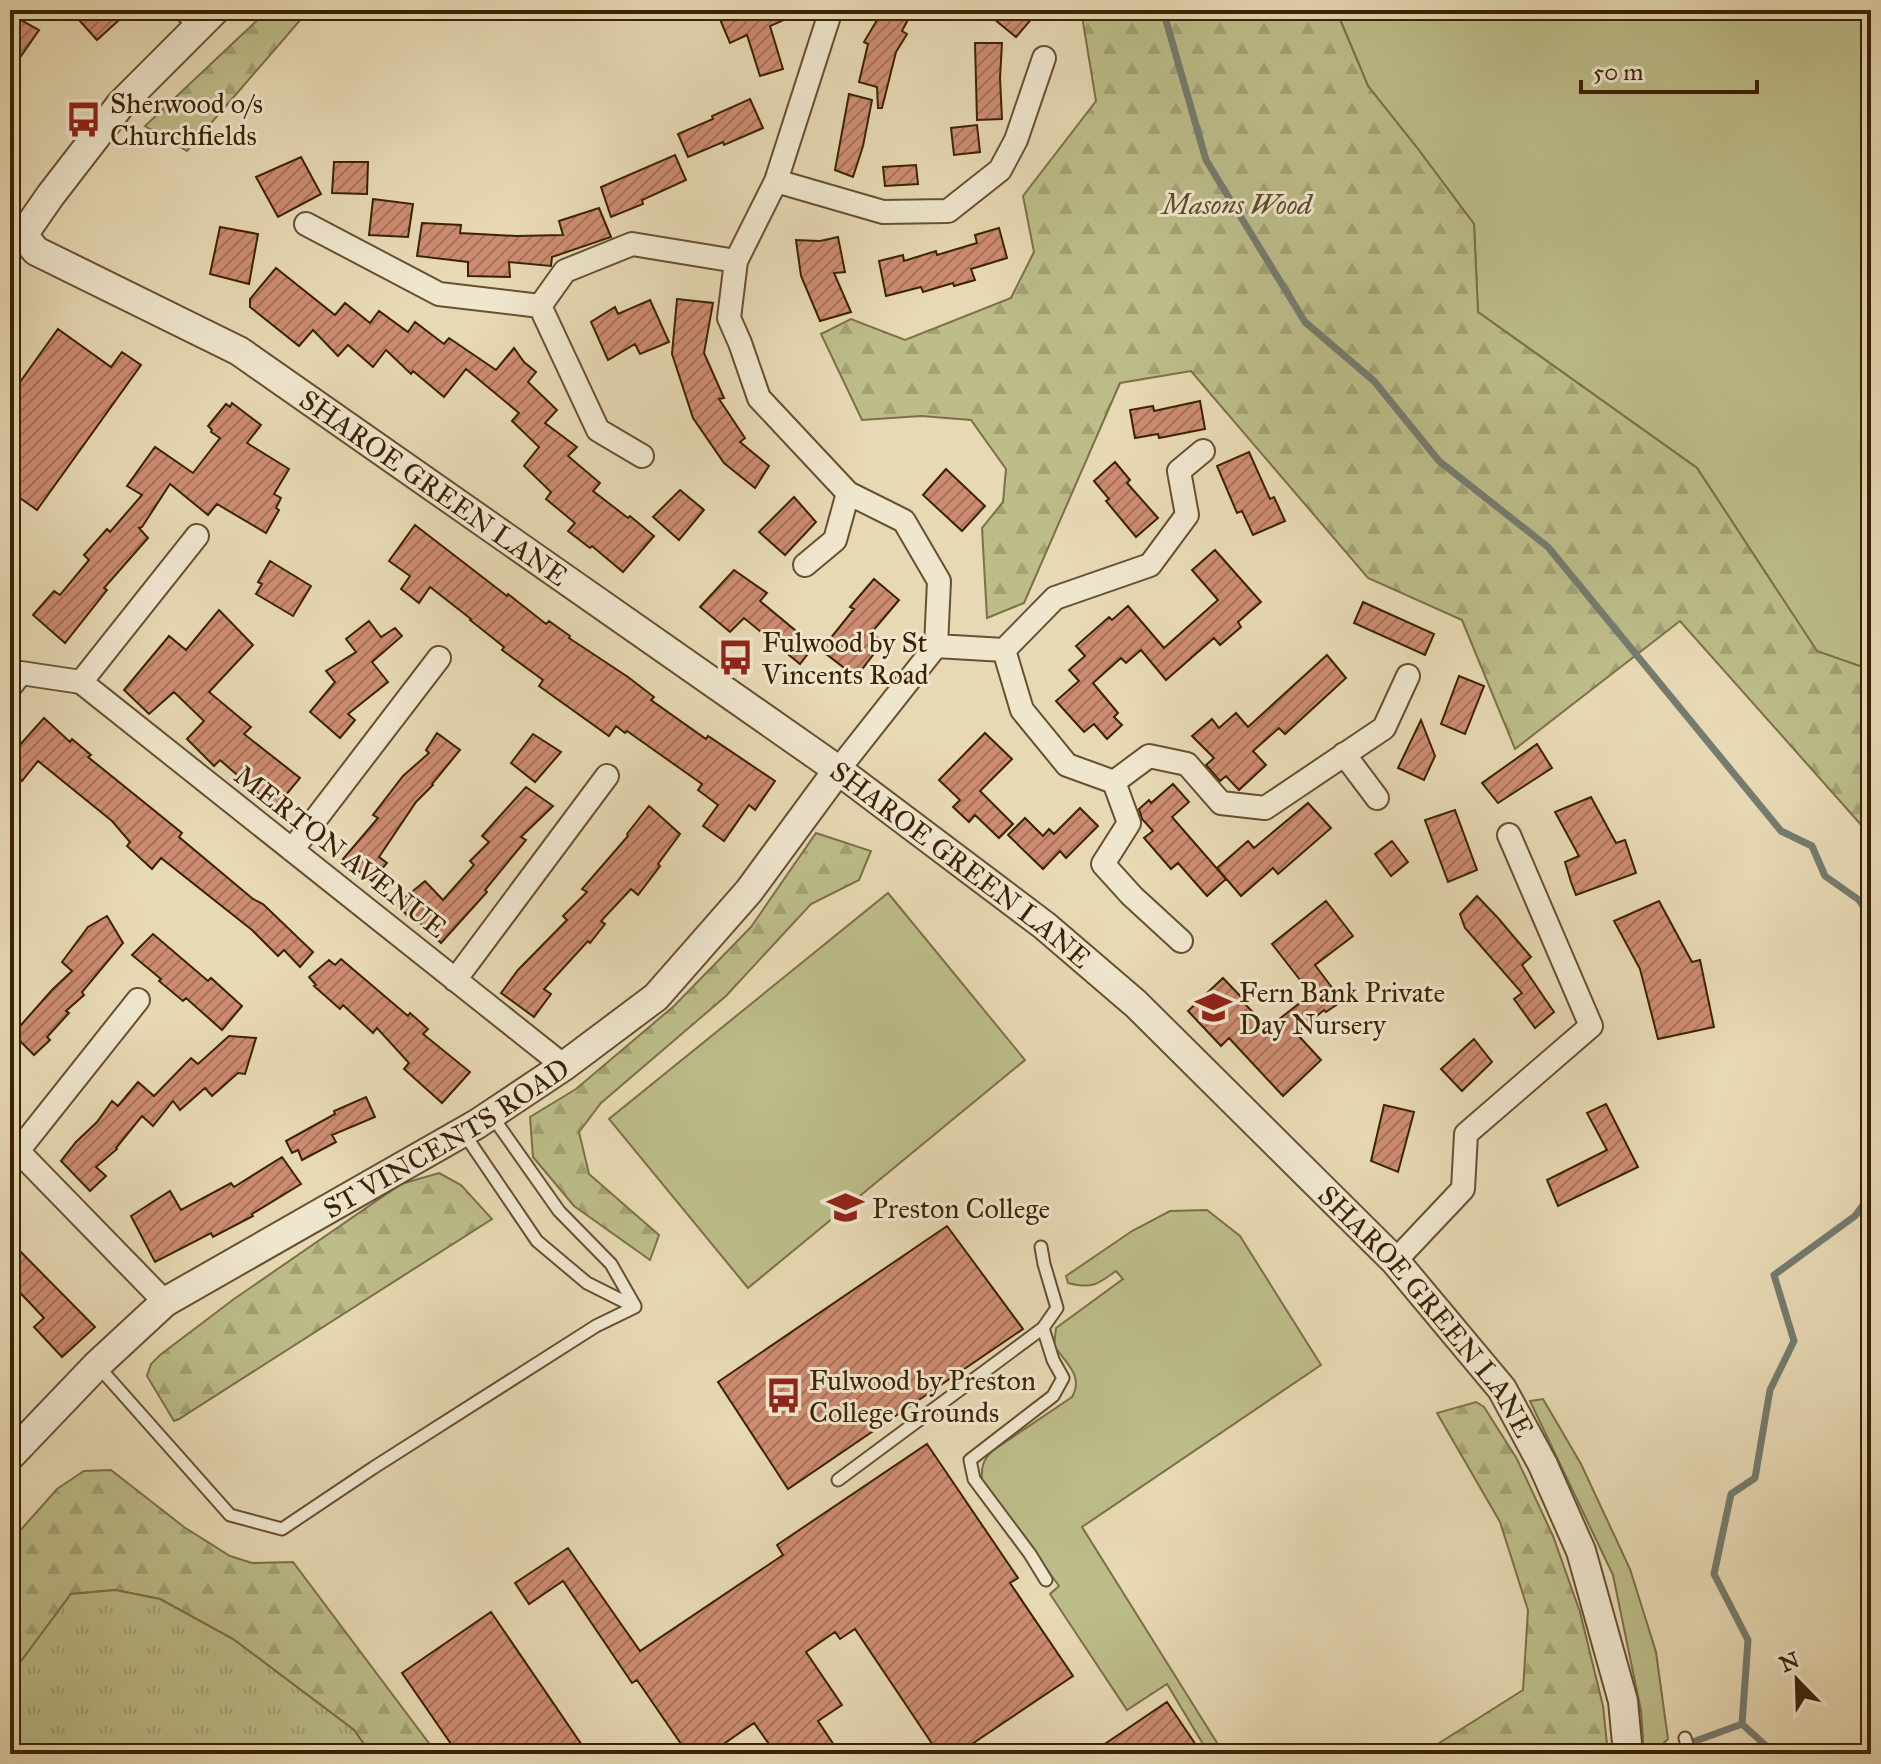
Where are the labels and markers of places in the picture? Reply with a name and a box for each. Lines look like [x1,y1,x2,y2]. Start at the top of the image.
place label: Sherwood o/s Churchfields [110,86,263,153]
bus stop icon: Sherwood o/s Churchfields [65,100,103,138]
place label: Fulwood by St Vincents Road [761,625,929,692]
bus stop icon: Fulwood by St Vincents Road [717,639,755,677]
place label: Fern Bank Private Day Nursery [1239,975,1445,1042]
school or university icon: Fern Bank Private Day Nursery [1194,989,1232,1027]
school or university icon: Preston College [827,1189,865,1227]
place label: Preston College [872,1191,1050,1226]
place label: Fulwood by Preston College Grounds [809,1363,1036,1430]
bus stop icon: Fulwood by Preston College Grounds [764,1377,802,1415]

